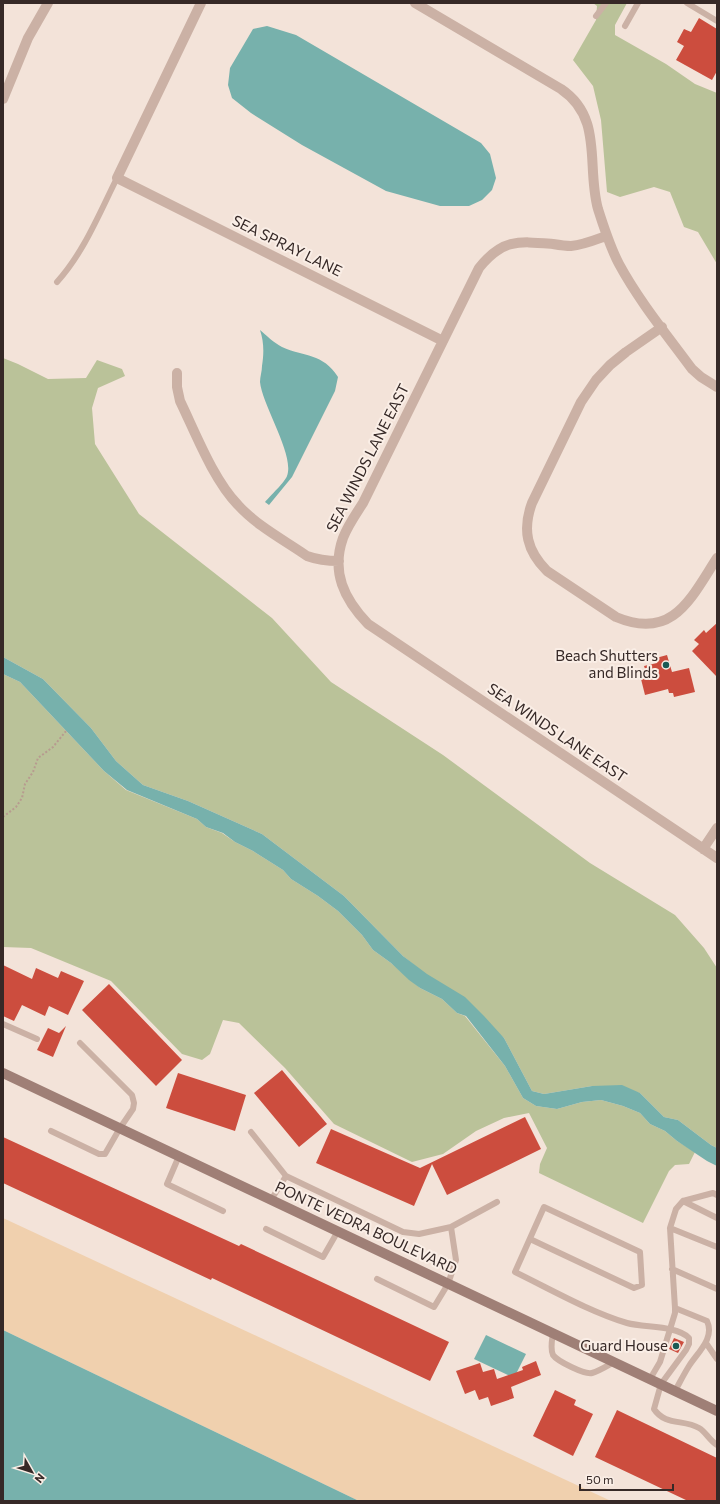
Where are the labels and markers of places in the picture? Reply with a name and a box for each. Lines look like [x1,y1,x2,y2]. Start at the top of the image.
place label: Beach Shutters and Blinds [555,646,658,681]
marker: Beach Shutters and Blinds [661,660,671,670]
place label: Guard House [580,1336,668,1354]
marker: Guard House [671,1341,681,1351]

